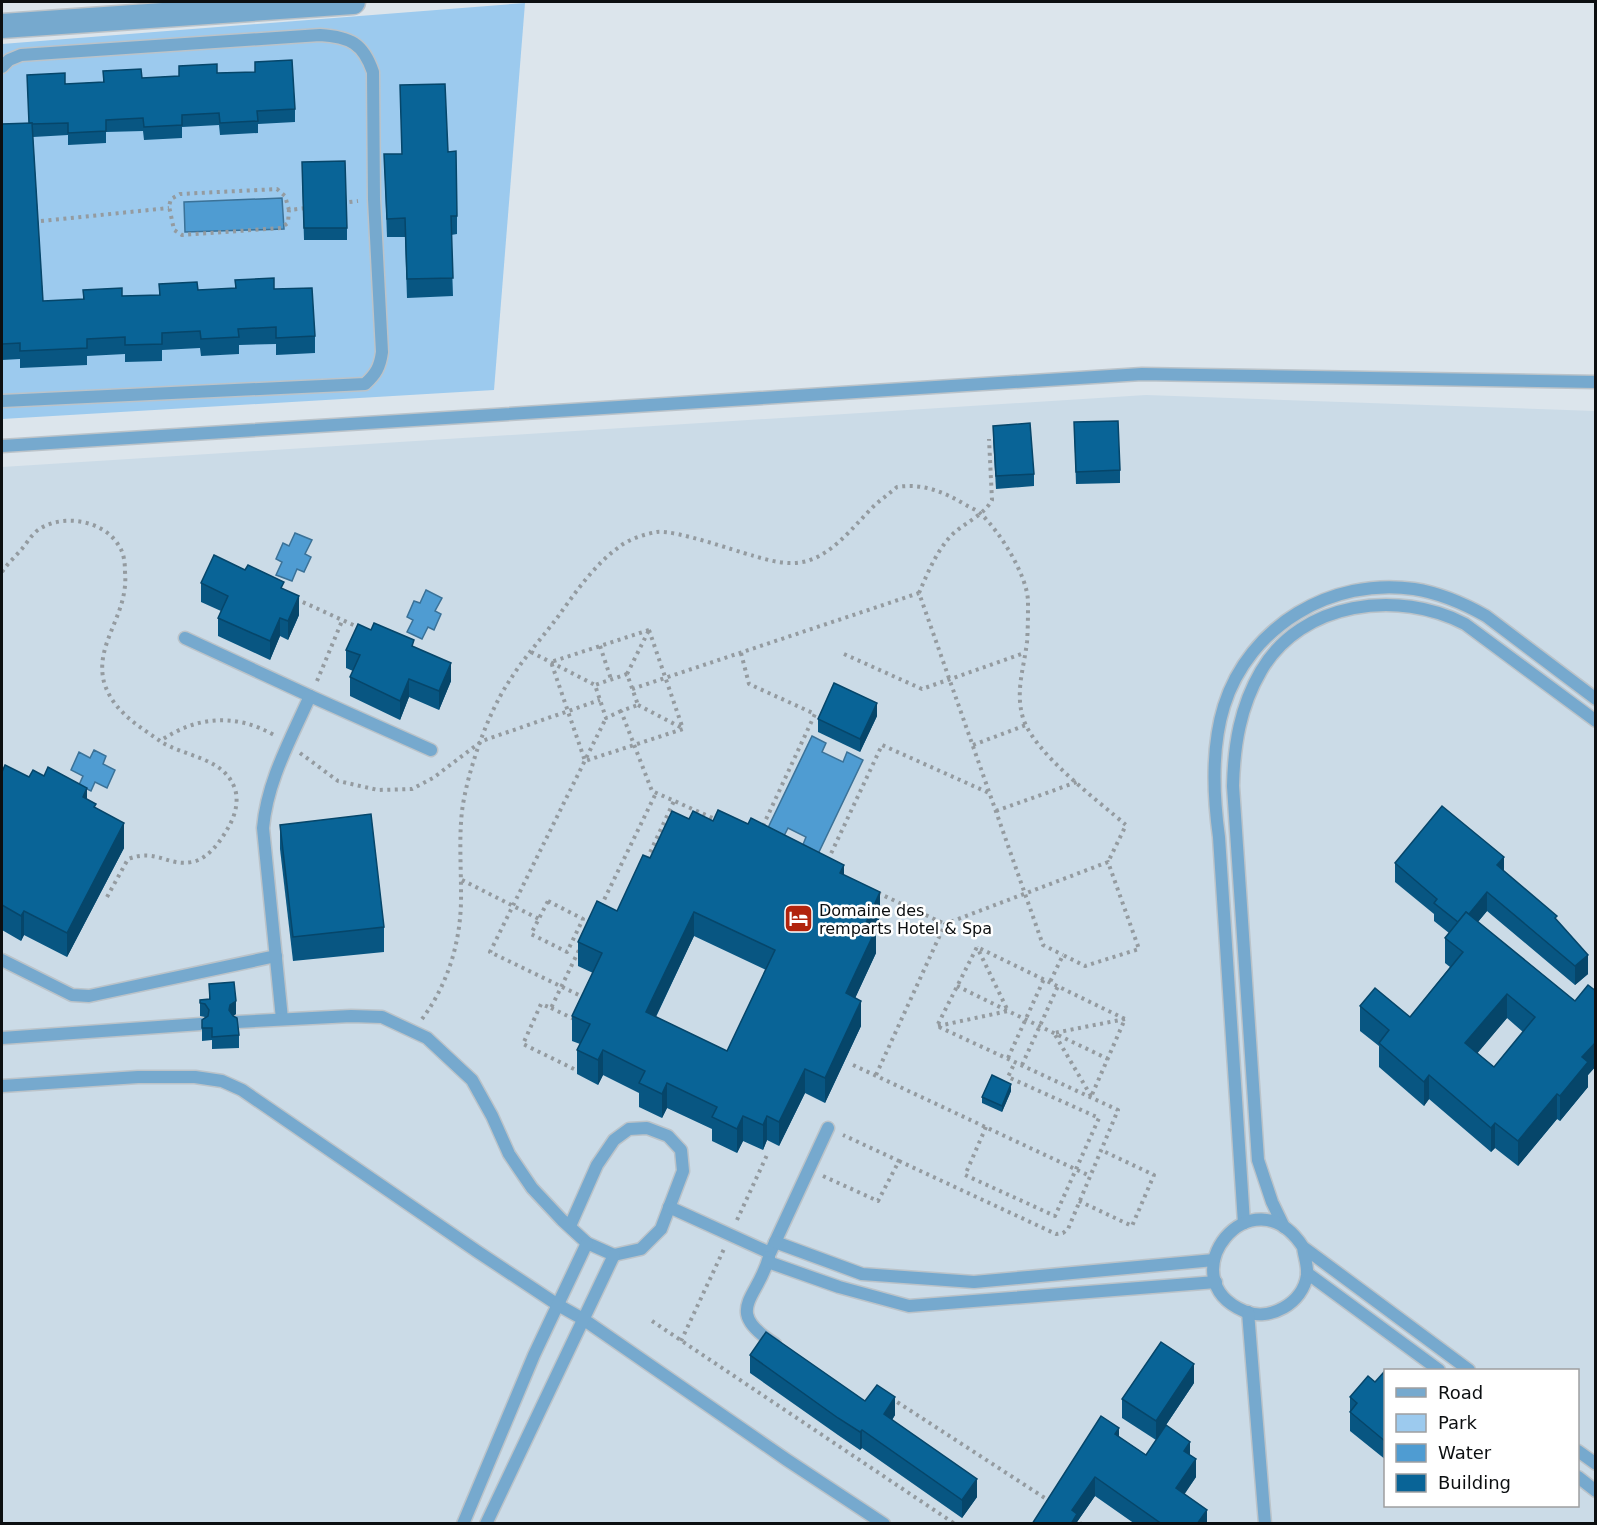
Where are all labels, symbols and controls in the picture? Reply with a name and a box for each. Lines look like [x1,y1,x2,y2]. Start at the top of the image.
place label: Domaine des remparts Hotel & Spa [819,901,992,938]
hotel icon: Domaine des remparts Hotel & Spa [782,903,814,935]
legend [1384,1369,1579,1507]
text: Road [1438,1382,1483,1403]
text: Park [1438,1412,1477,1433]
text: Water [1438,1442,1492,1463]
text: Building [1438,1472,1511,1493]

